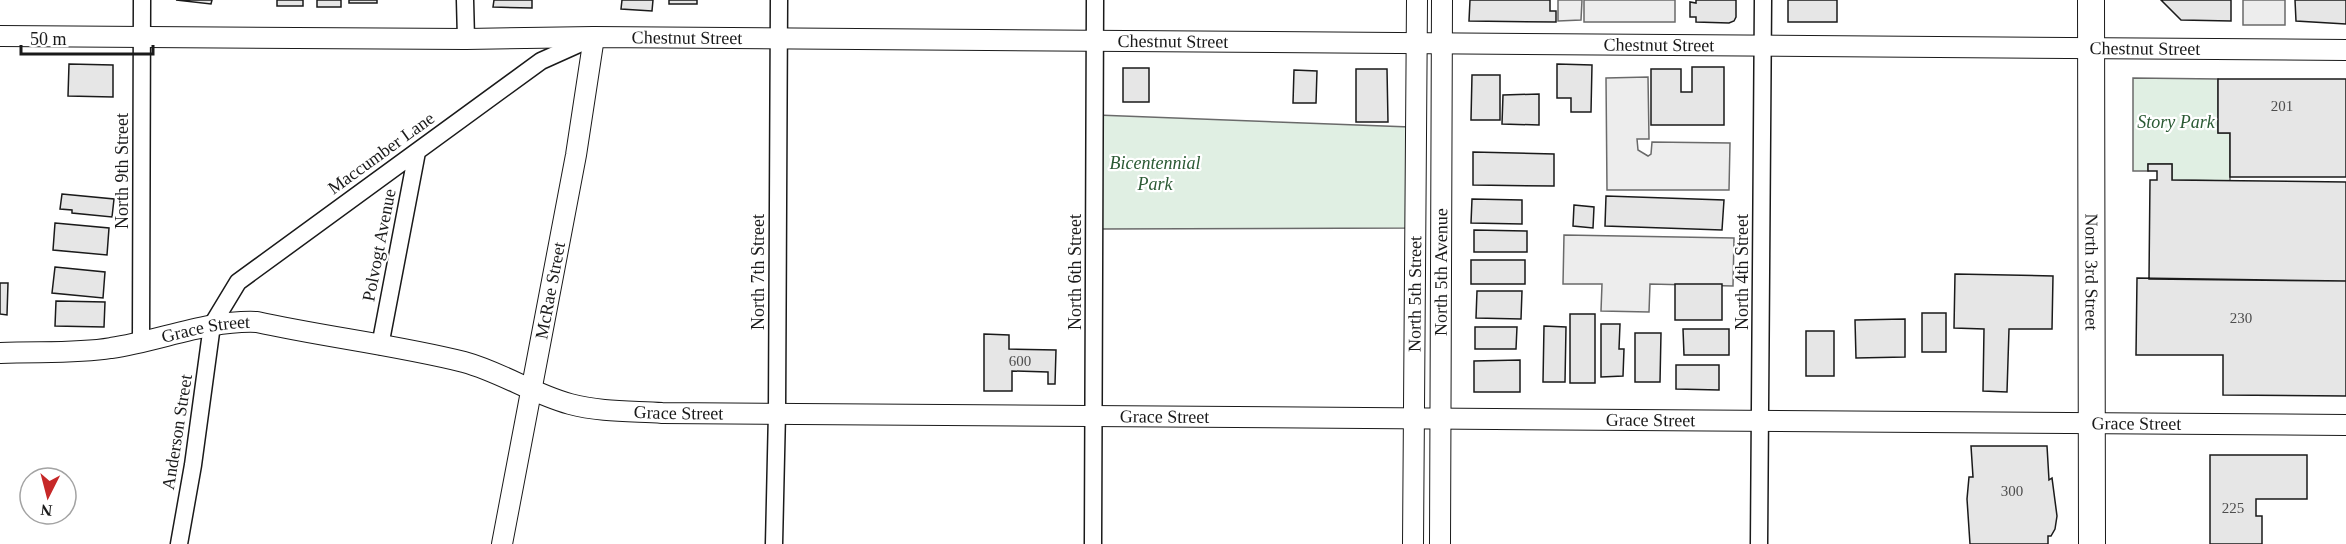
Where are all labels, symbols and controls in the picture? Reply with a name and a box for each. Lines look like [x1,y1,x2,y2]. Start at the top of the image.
scale bar [21,18,153,56]
street label: Chestnut Street [632,27,742,48]
text: 50 m [30,29,67,49]
street label: Chestnut Street [1118,31,1228,52]
street label: Chestnut Street [1604,34,1714,55]
street label: Chestnut Street [2090,38,2200,59]
house number: 201 [2271,98,2293,114]
street label: Maccumber Lane [324,108,438,198]
park label: Story Park [2137,112,2216,132]
street label: North 9th Street [112,113,132,229]
park label: Bicentennial Park [1110,153,1200,194]
street label: Polvogt Avenue [358,187,400,303]
street label: North 5th Avenue [1431,208,1451,336]
street label: North 3rd Street [2081,213,2102,331]
street label: North 7th Street [748,214,768,330]
street label: North 6th Street [1065,214,1085,330]
street label: North 4th Street [1732,214,1752,330]
street label: North 5th Street [1404,236,1425,352]
street label: McRae Street [531,240,569,341]
house number: 230 [2230,310,2252,326]
street label: Grace Street [159,312,250,347]
house number: 600 [1009,353,1031,369]
street label: Anderson Street [158,373,196,491]
street label: Grace Street [633,402,723,423]
street label: Grace Street [1120,406,1209,427]
street label: Grace Street [1606,410,1695,430]
street label: Grace Street [2092,413,2181,434]
north arrow [18,466,78,526]
house number: 300 [2001,483,2023,499]
house number: 225 [2222,500,2244,516]
text: N [39,501,53,519]

